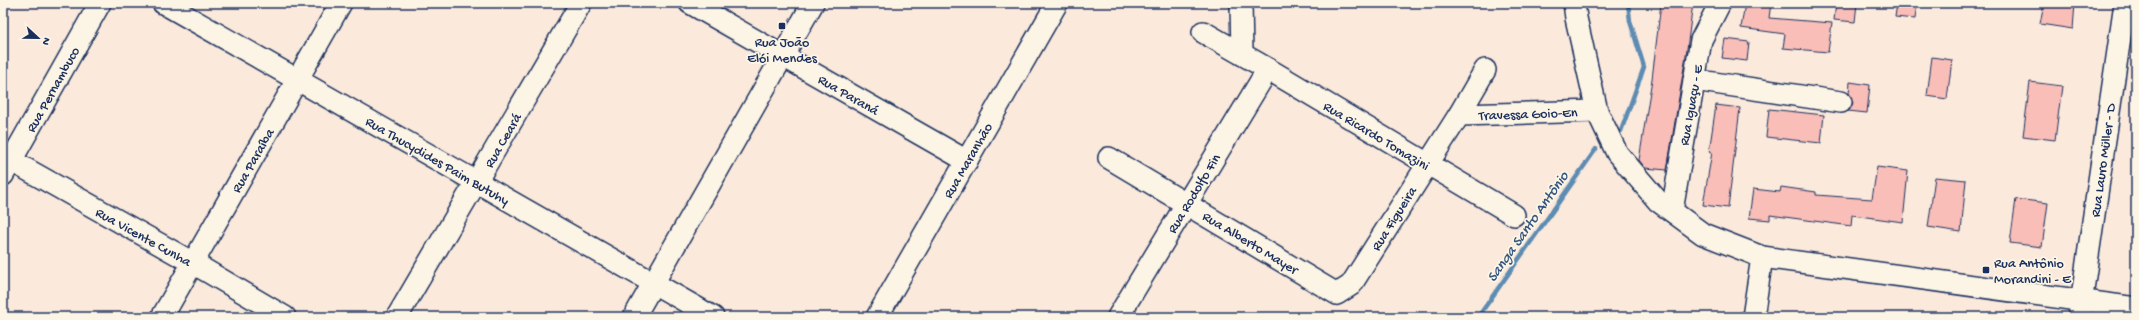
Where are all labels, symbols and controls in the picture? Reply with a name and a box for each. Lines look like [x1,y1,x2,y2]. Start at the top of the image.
north arrow [18,18,58,58]
marker: Rua João Elói Mendes [777,21,787,31]
text: N [39,35,52,47]
place label: Rua João Elói Mendes [747,35,818,68]
street label: Rua Pernambuco [24,44,85,136]
street label: Rua Iguaçu - E [1677,62,1708,147]
street label: Rua Paraná [814,72,882,121]
street label: Rua Ricardo Tomazini [1320,99,1432,176]
street label: Rua Lauro Müller - D [2088,101,2121,218]
street label: Travessa Goio-En [1477,105,1578,126]
street label: Rua Ceará [482,110,527,172]
street label: Rua Thucydides Paim Butuhy [362,114,512,210]
street label: Rua Maranhão [941,120,998,202]
street label: Rua Paraíba [229,125,280,196]
street label: Rua Rodolfo Fin [1165,151,1226,237]
water label: Sanga Santo Antônio [1484,167,1574,286]
street label: Rua Figueira [1369,183,1422,255]
street label: Rua Vicente Cunha [92,205,195,272]
street label: Rua Alberto Mayer [1199,209,1302,280]
place label: Rua Antônio Morandini - E [1994,256,2072,289]
marker: Rua Antônio Morandini - E [1981,265,1991,275]

